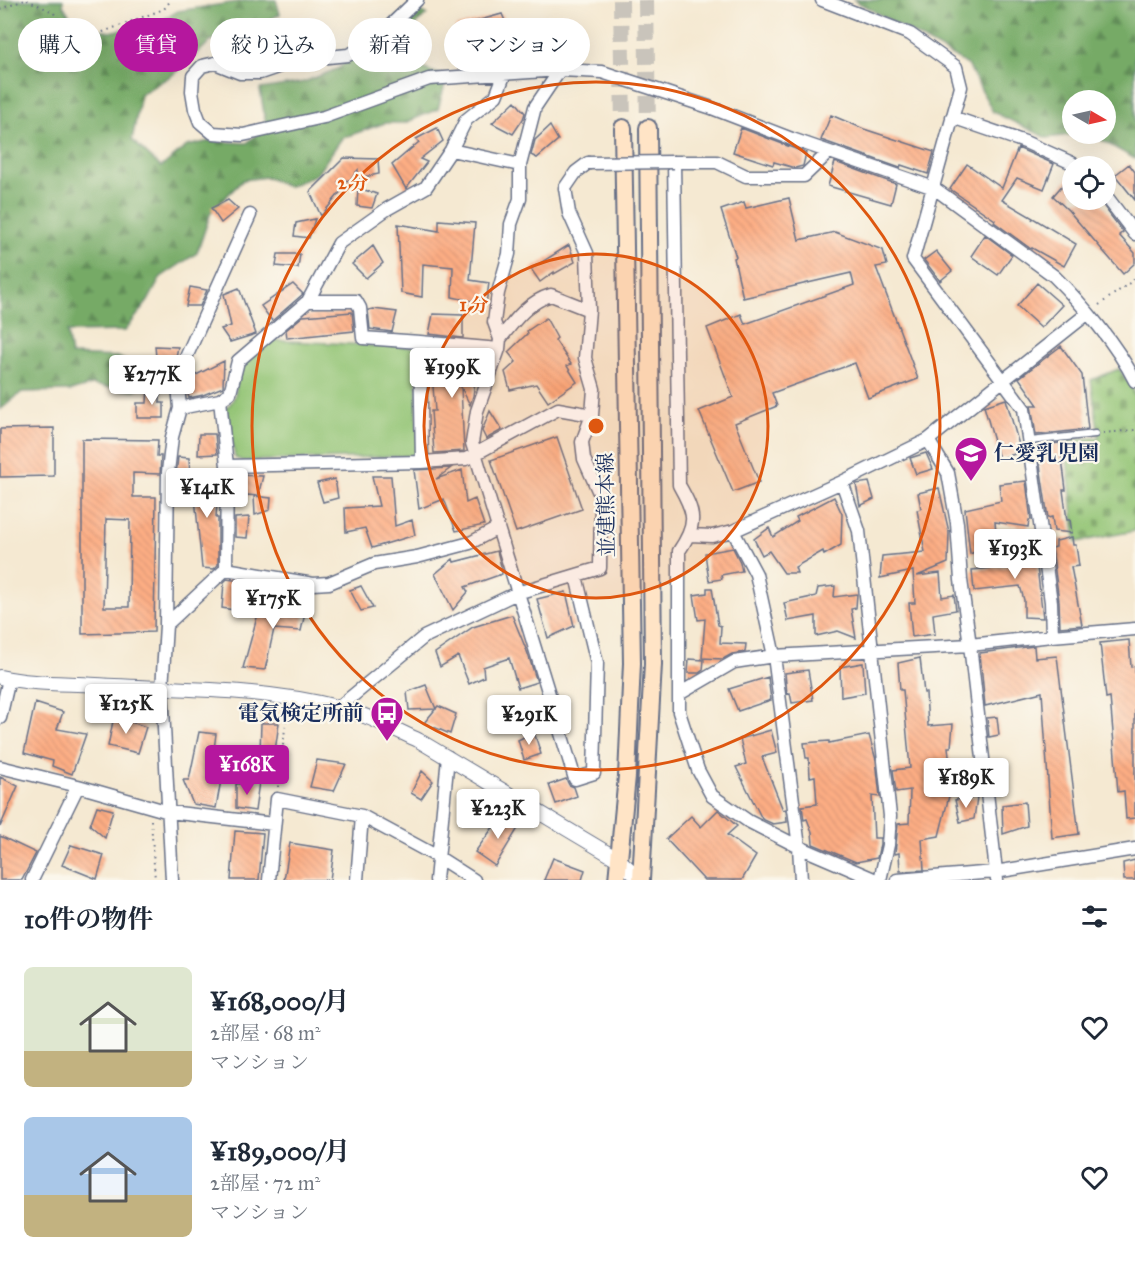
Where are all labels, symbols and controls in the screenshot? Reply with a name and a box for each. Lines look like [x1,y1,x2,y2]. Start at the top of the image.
chip: 購入 [18,18,102,72]
chip: 賃貸 [114,18,198,72]
chip: 絞り込み [210,18,336,72]
chip: 新着 [348,18,432,72]
chip: マンション [444,18,590,72]
north arrow [1062,90,1116,144]
map controls [1062,90,1116,210]
button: locate [1062,156,1116,210]
text: 2 分 [338,172,368,194]
text: 1 分 [460,294,489,316]
pin: ¥199K [410,348,494,399]
pin: ¥277K [110,355,194,406]
text: ¥199K [424,355,480,379]
text: ¥277K [123,362,181,386]
centre of rings [586,416,606,436]
school or university icon: 仁愛乳児園 [953,435,989,482]
place label: 仁愛乳児園 [994,440,1099,466]
street label: 並建熊本線 [592,452,620,558]
pin: ¥141K [165,468,249,519]
text: ¥141K [180,475,234,499]
pin: ¥193K [973,529,1057,580]
text: ¥193K [988,536,1042,560]
pin: ¥175K [231,579,315,630]
text: ¥175K [245,586,301,610]
pin: ¥125K [84,684,168,735]
text: ¥125K [99,691,153,715]
bus stop icon: 電気検定所前 [369,695,405,742]
pin: ¥291K [487,695,571,746]
place label: 電気検定所前 [238,700,364,726]
text: ¥291K [501,702,557,726]
pin: ¥168K [205,745,289,796]
text: ¥168K [219,752,275,776]
pin: ¥189K [924,758,1008,809]
text: ¥189K [938,765,994,789]
pin: ¥223K [456,789,540,840]
text: ¥223K [471,796,525,820]
icon: filters [1078,900,1111,933]
text: 10件の物件 [24,903,153,935]
text: ¥168,000/月 [210,985,350,1017]
icon: home [72,991,144,1063]
icon: heart [1078,1011,1111,1044]
text: 2部屋 · 68 m² [210,1021,321,1045]
text: マンション [210,1050,309,1074]
text: ¥189,000/月 [210,1135,350,1167]
icon: home [72,1141,144,1213]
icon: heart [1078,1161,1111,1194]
text: 2部屋 · 72 m² [210,1171,320,1195]
text: マンション [210,1200,309,1224]

